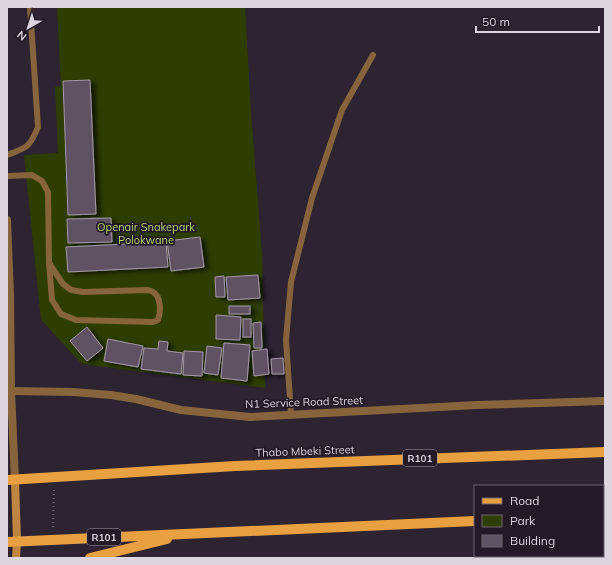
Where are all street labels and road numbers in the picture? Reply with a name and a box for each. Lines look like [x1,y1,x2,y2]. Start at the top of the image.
street label: N1 Service Road Street [245,393,363,411]
street label: Thabo Mbeki Street [255,442,355,460]
road number: R101 [403,450,437,466]
road number: R101 [87,529,121,545]

